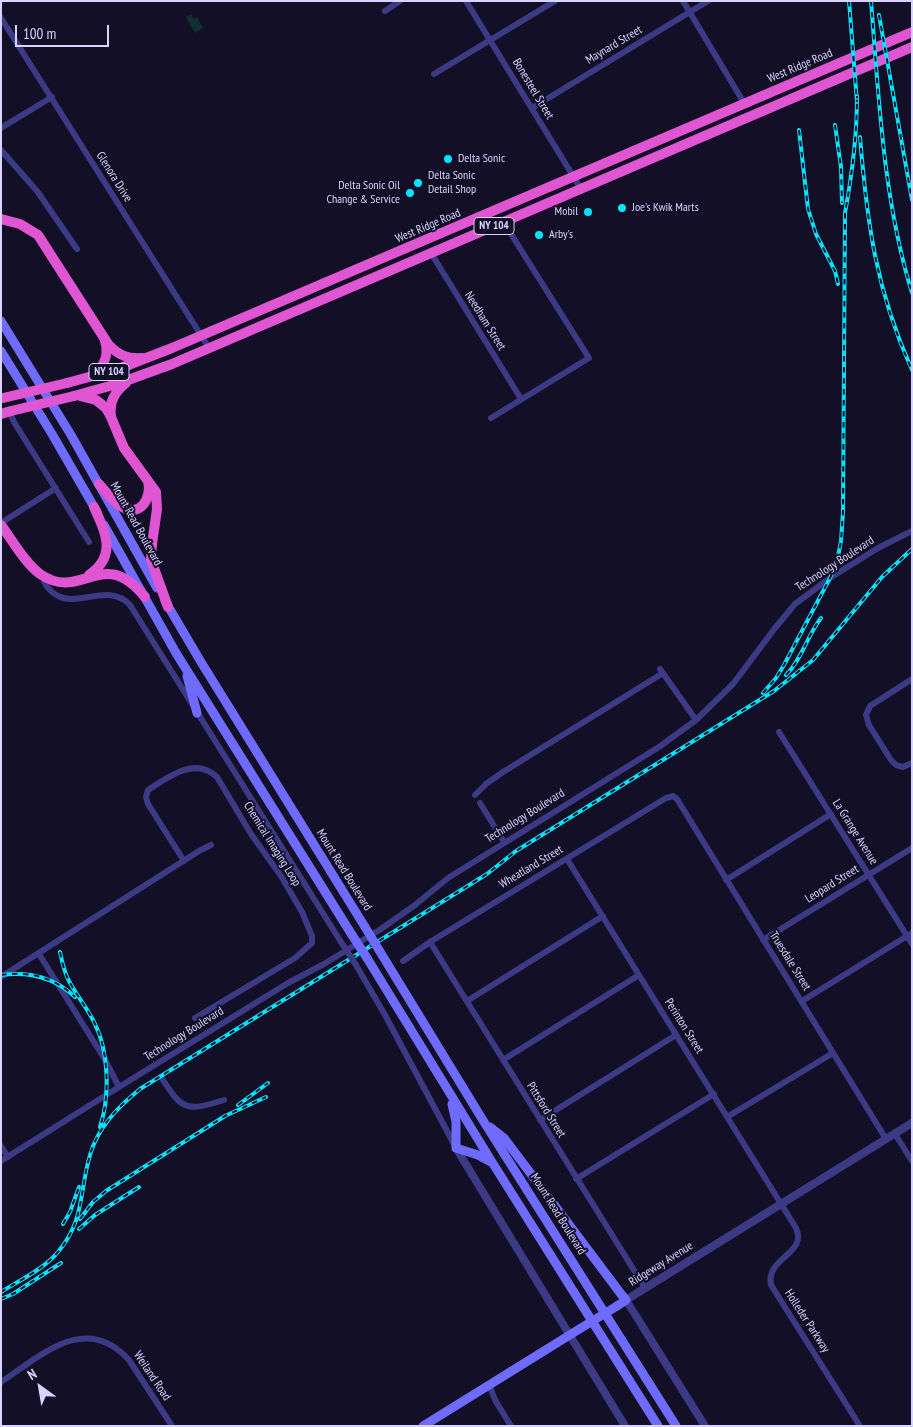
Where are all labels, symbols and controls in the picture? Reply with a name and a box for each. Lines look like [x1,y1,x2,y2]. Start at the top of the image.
scale bar [18,15,111,47]
street label: Maynard Street [583,23,645,67]
text: 100 m [23,24,56,43]
street label: West Ridge Road [765,46,835,86]
street label: Bonesteel Street [509,56,557,122]
street label: Glenora Drive [93,149,135,205]
place label: Delta Sonic [458,152,505,166]
marker: Delta Sonic [442,153,454,165]
place label: Delta Sonic Detail Shop [428,169,476,197]
marker: Delta Sonic Detail Shop [412,177,424,189]
place label: Delta Sonic Oil Change & Service [326,179,400,207]
marker: Delta Sonic Oil Change & Service [404,187,416,199]
place label: Joe's Kwik Marts [632,201,699,215]
marker: Joe's Kwik Marts [616,202,628,214]
place label: Mobil [555,205,578,219]
street label: West Ridge Road [393,206,463,246]
marker: Mobil [582,206,594,218]
road number: NY 104 [474,218,514,235]
place label: Arby's [549,228,573,242]
marker: Arby's [533,229,545,241]
street label: Needham Street [461,289,509,353]
road number: NY 104 [89,364,129,381]
street label: Mount Read Boulevard [107,480,165,568]
street label: Technology Boulevard [793,533,877,595]
street label: Technology Boulevard [483,786,567,846]
street label: La Grange Avenue [829,797,881,867]
street label: Chemical Imaging Loop [240,799,304,889]
street label: Mount Read Boulevard [313,827,375,913]
street label: Wheatland Street [497,842,565,892]
street label: Leopard Street [803,862,861,906]
street label: Truesdale Street [766,929,814,993]
street label: Perinton Street [661,996,707,1056]
street label: Technology Boulevard [142,1004,226,1064]
street label: Pittsford Street [523,1080,569,1140]
street label: Mount Read Boulevard [527,1171,589,1257]
street label: Ridgeway Avenue [626,1239,696,1289]
street label: Holleder Parkway [781,1287,833,1355]
street label: Weiland Road [130,1349,174,1403]
north arrow [15,1362,65,1412]
text: N [24,1365,40,1384]

